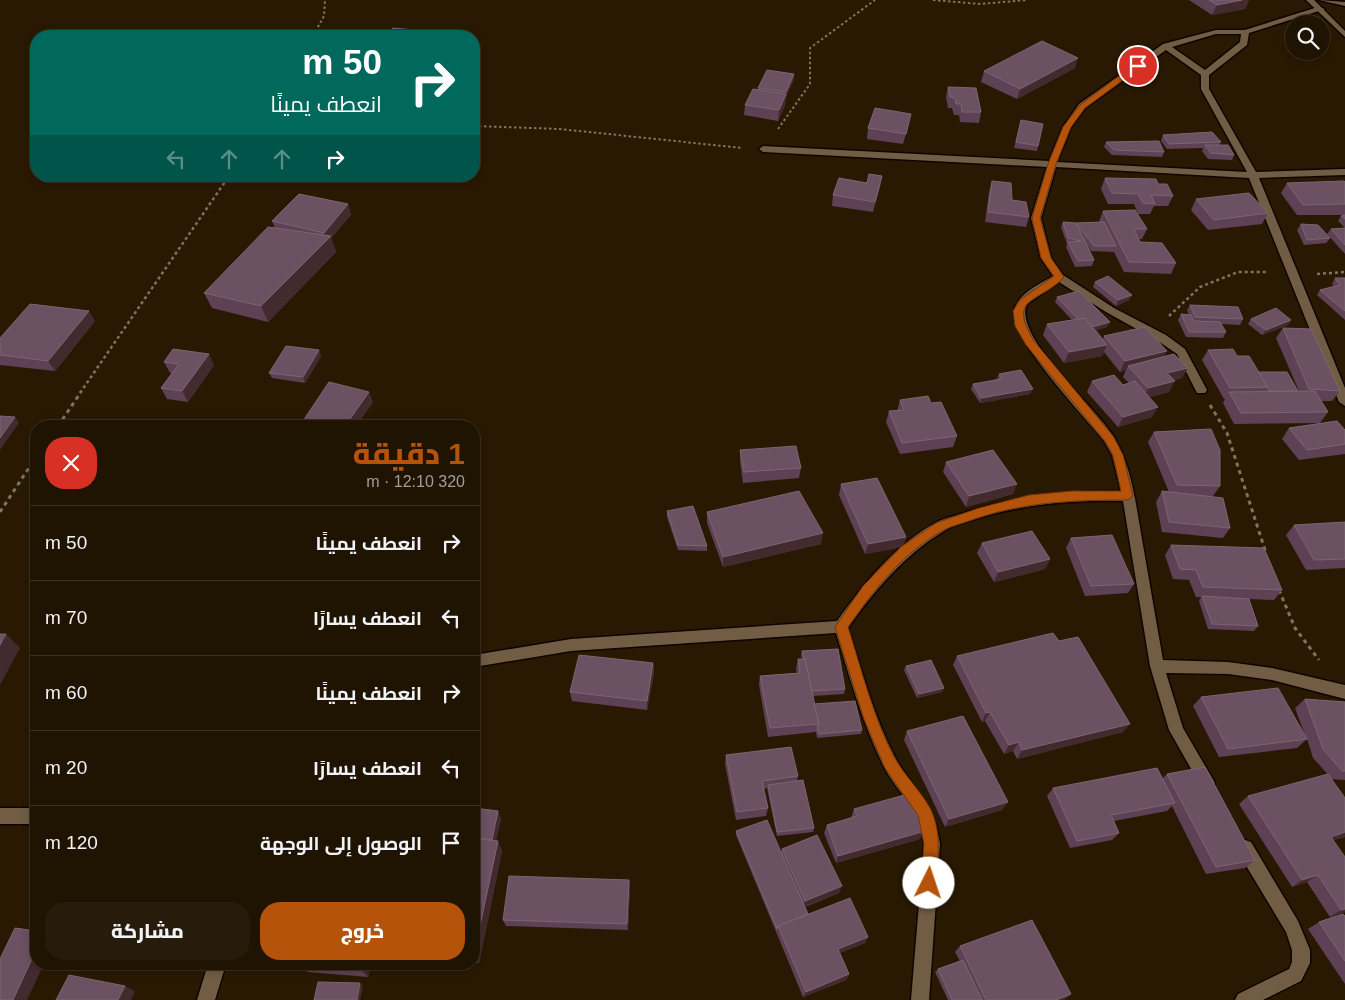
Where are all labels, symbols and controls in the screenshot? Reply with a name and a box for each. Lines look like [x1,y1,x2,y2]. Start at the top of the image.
map controls [1285,15,1330,60]
button: search [1285,15,1330,60]
text: 50 m [302,42,382,81]
pin [1117,45,1159,87]
icon: right [400,50,465,115]
icon: arrive [1124,52,1152,80]
text: انعطف يمينًا [270,92,382,117]
icon: left [162,145,190,173]
icon: ahead [215,145,243,173]
icon: ahead [268,145,296,173]
icon: right [321,145,349,173]
button: close [45,437,97,489]
text: 1 دقيقة [353,437,465,470]
text: 320 m · 12:10 [366,473,465,490]
icon: right [437,529,465,557]
text: 50 m [45,532,87,553]
text: انعطف يمينًا [315,533,422,554]
icon: left [437,604,465,632]
text: 70 m [45,607,87,628]
text: انعطف يسارًا [313,608,422,629]
icon: right [437,679,465,707]
text: 60 m [45,682,87,703]
text: انعطف يمينًا [315,683,422,704]
icon: left [437,754,465,782]
text: 20 m [45,757,87,778]
text: انعطف يسارًا [313,758,422,779]
icon: arrive [437,829,465,857]
text: 120 m [45,832,98,853]
text: الوصول إلى الوجهة [260,833,422,854]
position arrow [902,856,954,908]
button: مشاركة [45,902,250,960]
button: خروج [260,902,465,960]

